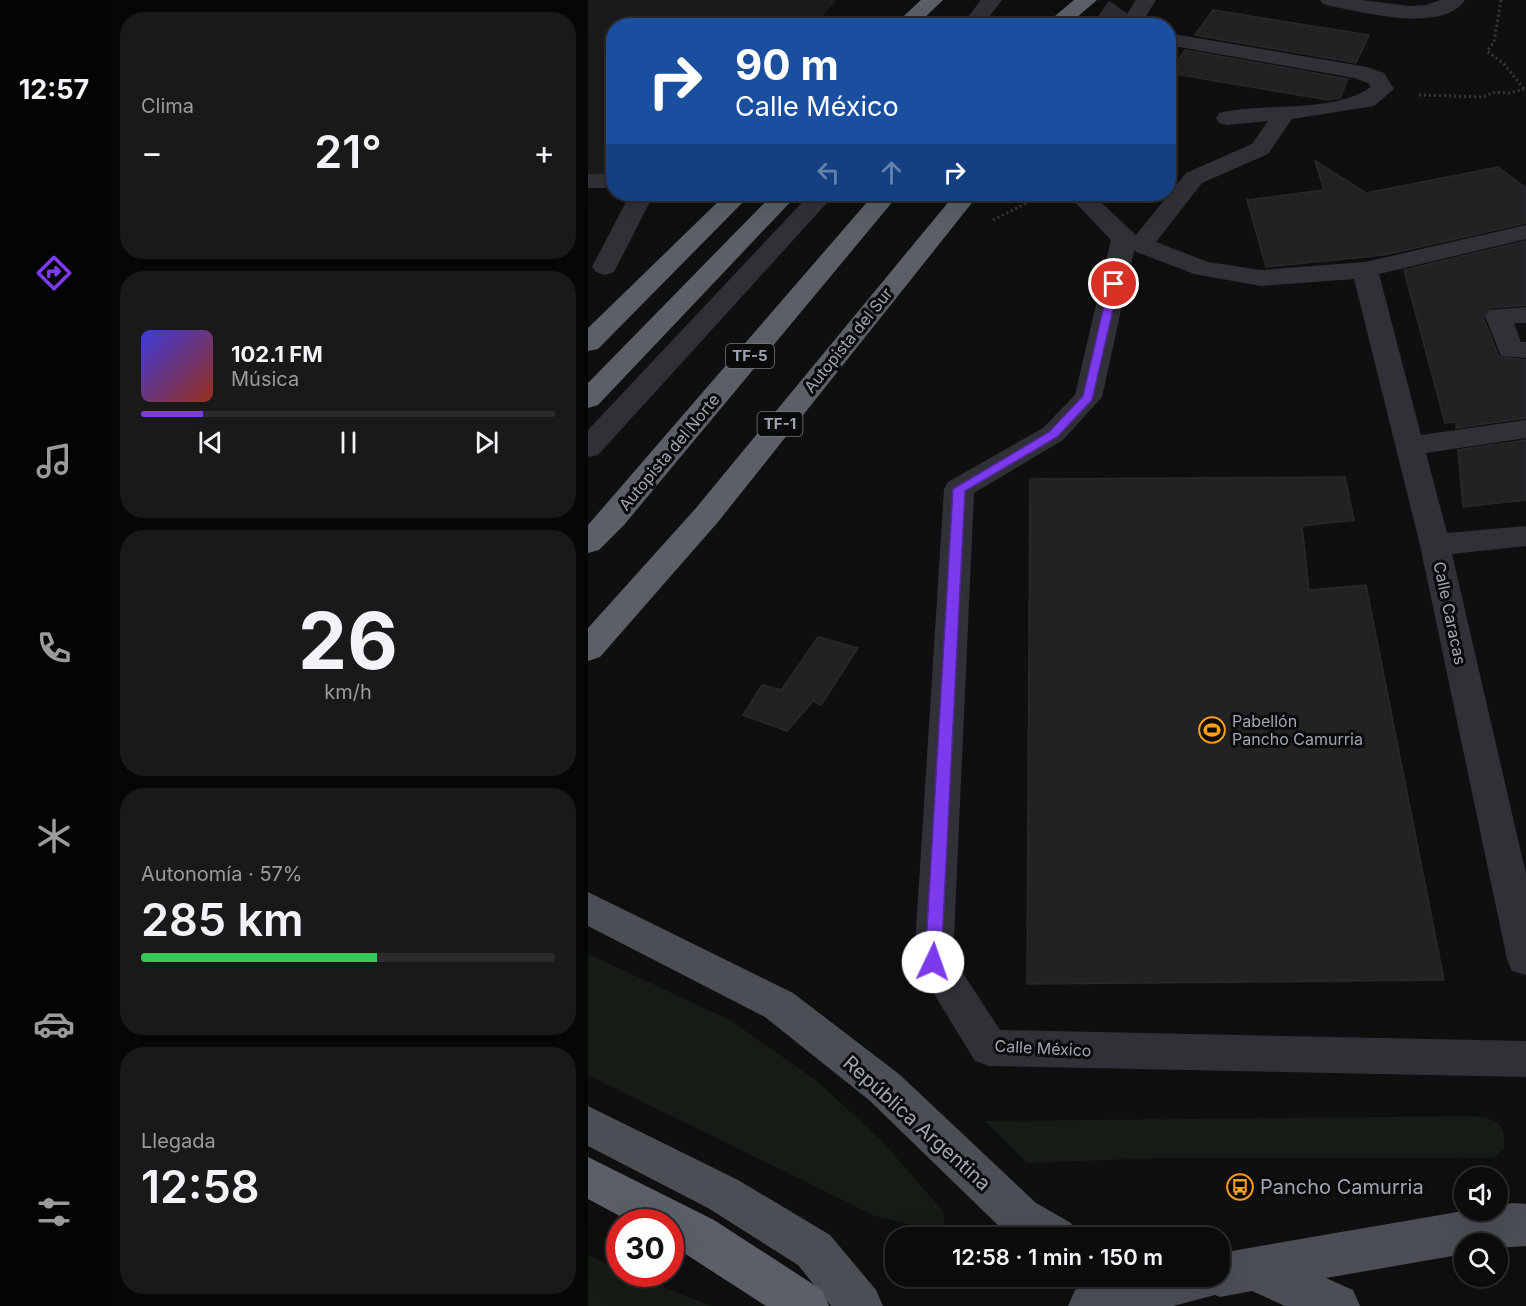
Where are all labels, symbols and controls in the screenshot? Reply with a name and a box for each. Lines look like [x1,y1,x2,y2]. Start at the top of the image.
text: 90 m [735,39,839,90]
icon: right [636,42,714,120]
text: 12:57 [19,73,89,106]
text: Calle México [735,90,899,123]
text: Clima [141,94,194,118]
text: 21° [314,124,382,179]
text: − [141,132,163,172]
text: + [533,132,555,172]
icon: left [812,156,845,189]
icon: ahead [875,156,908,189]
icon: right [938,156,971,189]
icon: directions [33,252,75,294]
pin [1088,258,1139,309]
icon: arrive [1097,267,1130,300]
street label: Autopista del Sur [800,283,896,397]
text: 102.1 FM [231,341,323,367]
road number: TF-5 [726,344,774,368]
text: Música [231,367,299,391]
street label: Autopista del Norte [614,390,724,514]
road number: TF-1 [758,412,802,436]
icon: previous [194,426,227,459]
icon: pause [332,426,365,459]
icon: next [470,426,503,459]
icon: music [33,440,75,482]
street label: Calle Caracas [1429,560,1471,666]
text: 26 [298,593,398,688]
icon: phone [33,627,75,669]
text: km/h [324,680,372,704]
place label: Pabellón Pancho Camurria [1232,711,1363,749]
sports icon: Pabellón Pancho Camurria [1197,715,1227,745]
icon: climate [33,815,75,857]
text: Autonomía · 57% [141,862,303,886]
text: 285 km [141,892,304,947]
position arrow [901,930,965,994]
icon: car [33,1003,75,1045]
street label: Calle México [994,1035,1092,1061]
street label: República Argentina [838,1051,996,1195]
text: Llegada [141,1129,216,1153]
text: 12:58 [141,1159,260,1214]
map controls [1454,1167,1508,1287]
button: sound [1454,1167,1508,1221]
bus stop icon: Pancho Camurria [1225,1172,1255,1202]
place label: Pancho Camurria [1260,1175,1424,1199]
icon: filters [33,1191,75,1233]
speed limit sign: 30 [606,1209,684,1287]
button: search [1454,1233,1508,1287]
text: 12:58 · 1 min · 150 m [952,1244,1163,1270]

